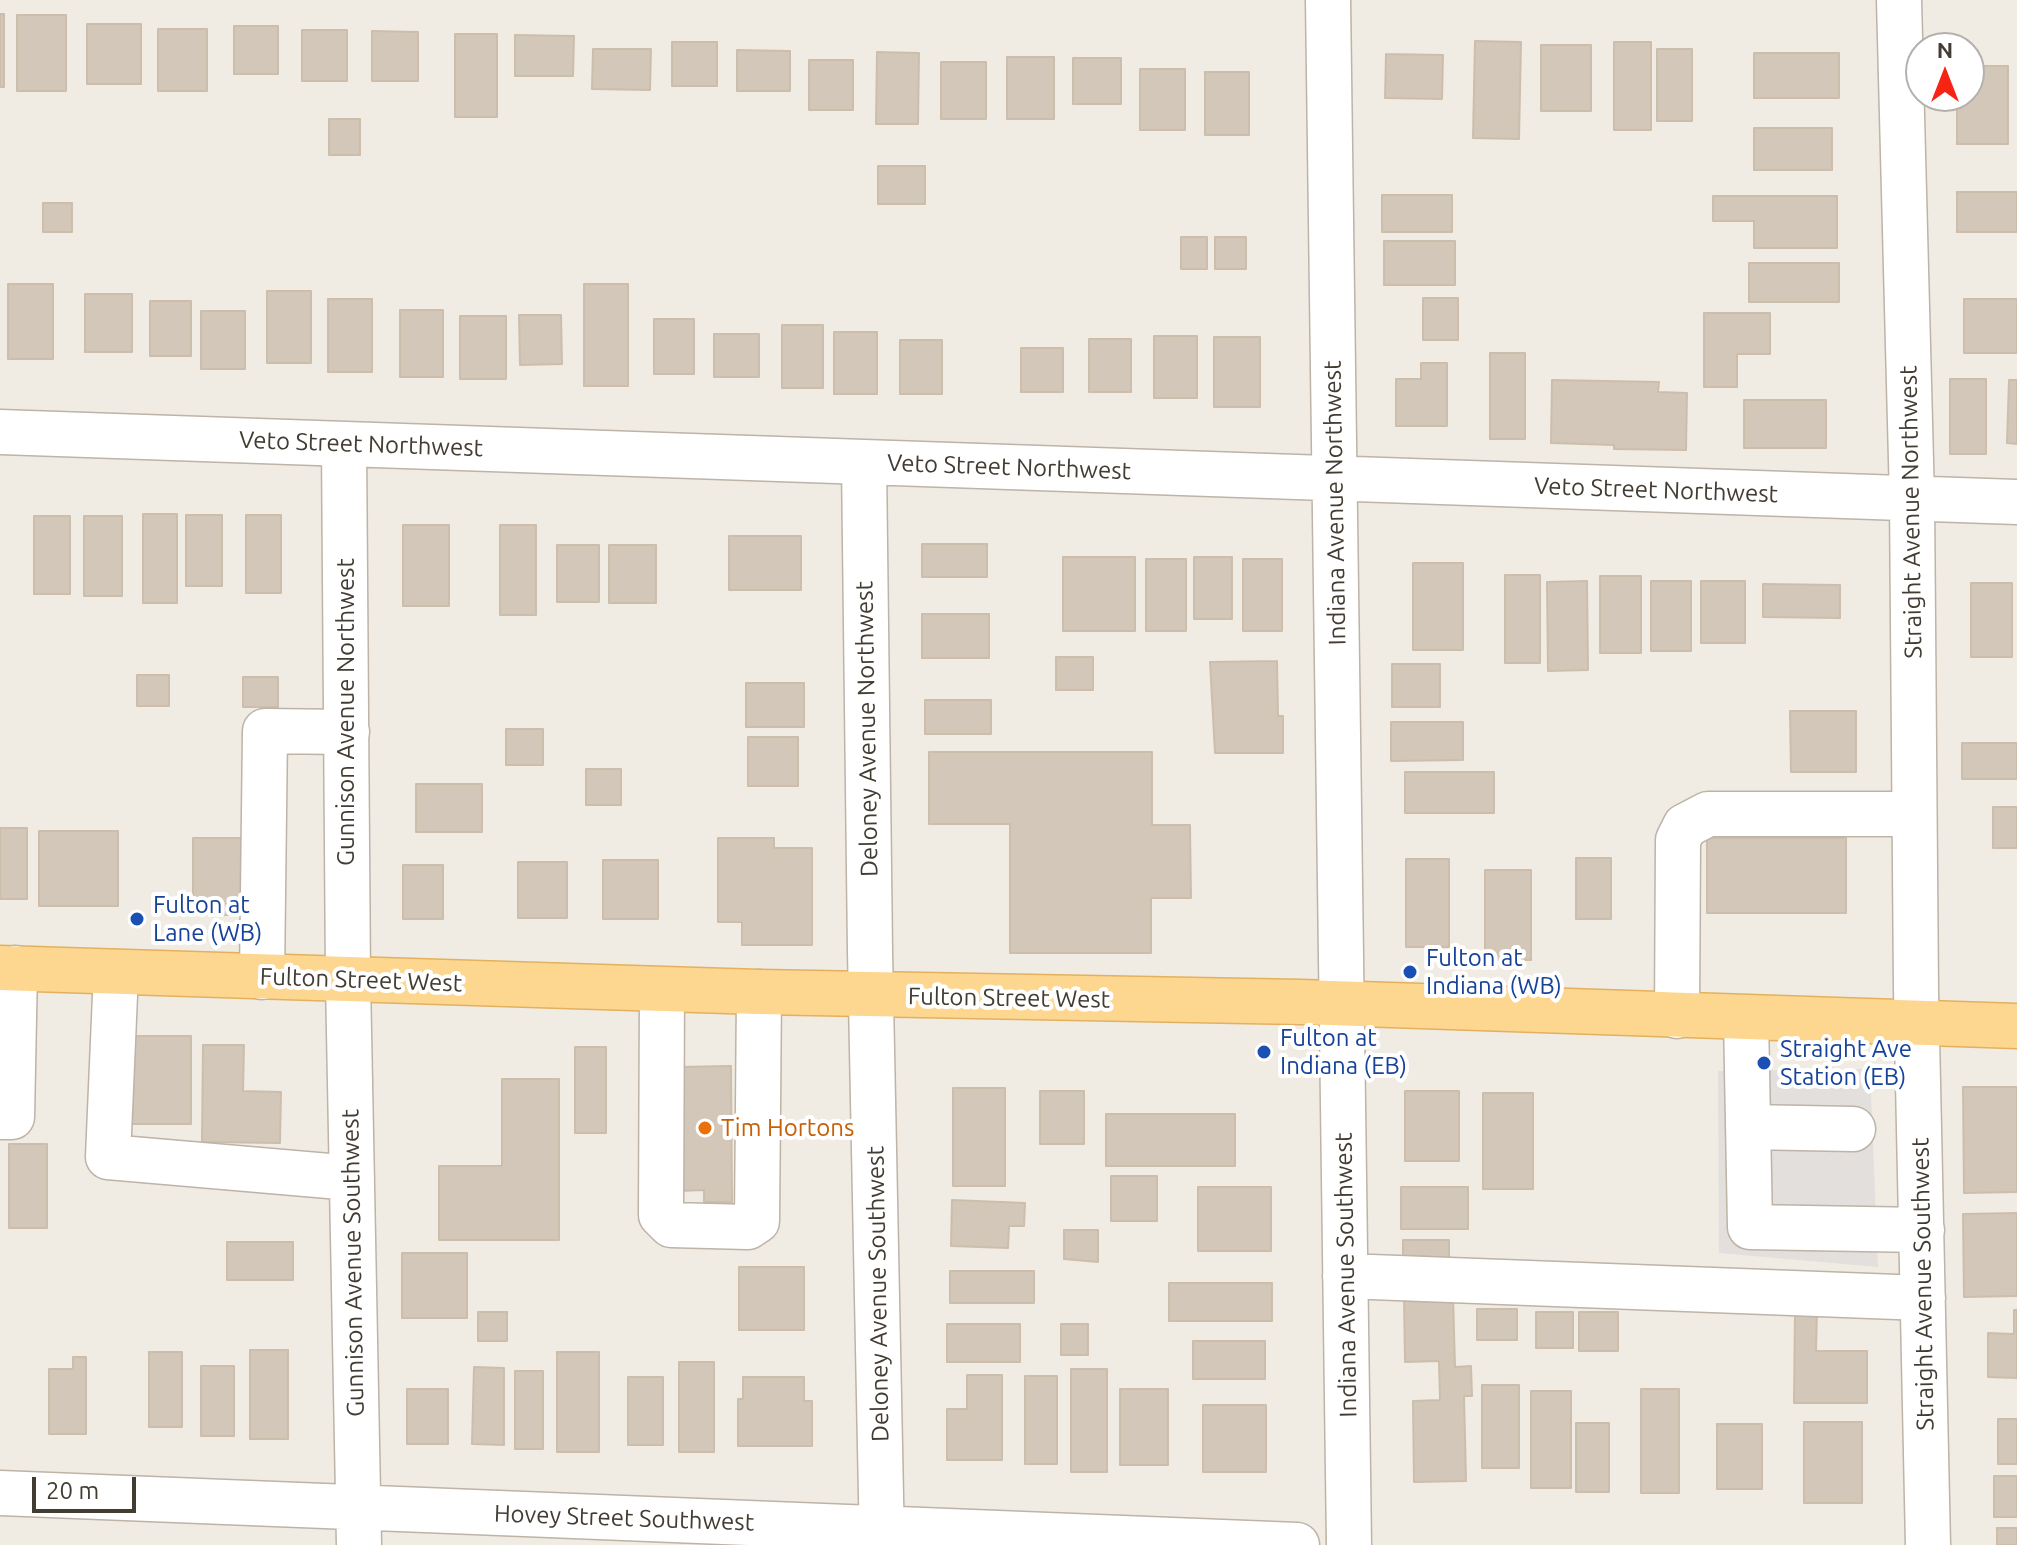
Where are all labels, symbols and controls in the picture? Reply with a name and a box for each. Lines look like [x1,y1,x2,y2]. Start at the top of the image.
north arrow [1905,32,1985,112]
text: N [1937,37,1953,62]
street label: Indiana Avenue Northwest [1318,360,1352,646]
street label: Straight Avenue Northwest [1894,365,1928,659]
street label: Veto Street Northwest [239,425,483,463]
street label: Veto Street Northwest [887,448,1131,486]
street label: Veto Street Northwest [1534,471,1778,509]
street label: Gunnison Avenue Northwest [332,558,360,866]
street label: Deloney Avenue Northwest [850,581,884,877]
place label: Fulton at Lane (WB) [153,891,262,947]
marker: Fulton at Lane (WB) [128,910,146,928]
place label: Fulton at Indiana (WB) [1426,944,1562,1000]
street label: Fulton Street West [259,962,463,998]
marker: Fulton at Indiana (WB) [1401,963,1419,981]
street label: Fulton Street West [908,982,1110,1014]
place label: Fulton at Indiana (EB) [1280,1024,1407,1080]
place label: Straight Ave Station (EB) [1780,1035,1912,1091]
marker: Fulton at Indiana (EB) [1255,1043,1273,1061]
marker: Straight Ave Station (EB) [1755,1054,1773,1072]
street label: Gunnison Avenue Southwest [336,1109,370,1417]
place label: Tim Hortons [721,1114,854,1142]
marker: Tim Hortons [696,1119,714,1137]
street label: Indiana Avenue Southwest [1329,1132,1363,1418]
street label: Straight Avenue Southwest [1906,1137,1940,1431]
street label: Deloney Avenue Southwest [861,1146,895,1442]
scale bar [36,1461,140,1511]
text: 20 m [46,1477,99,1504]
street label: Hovey Street Southwest [493,1499,755,1537]

